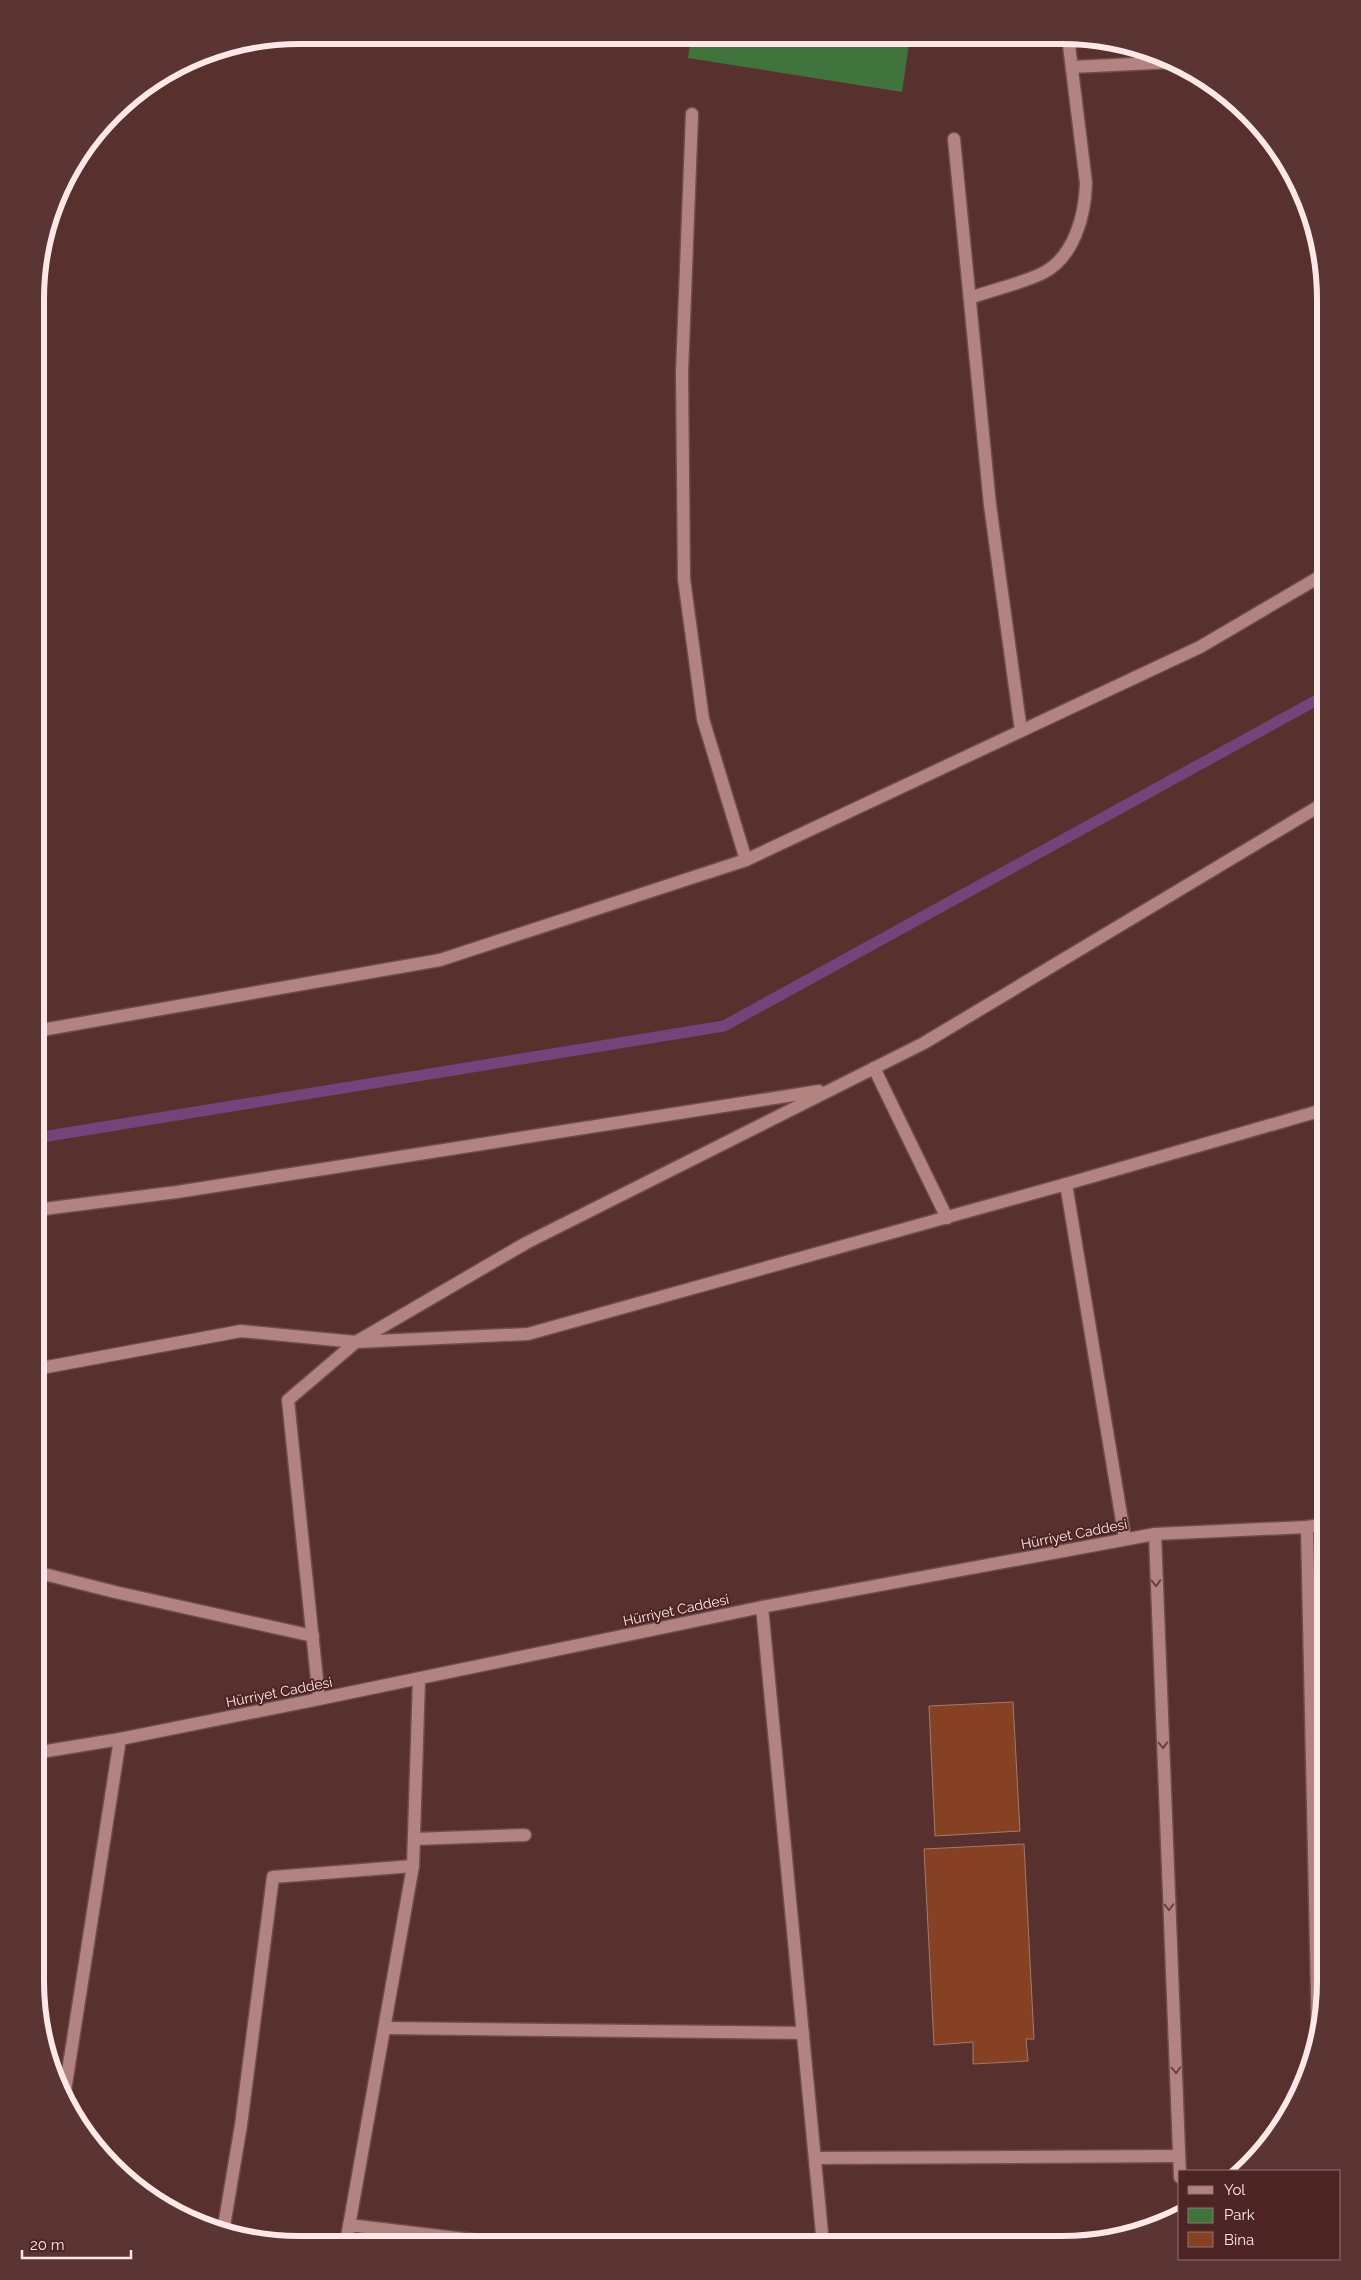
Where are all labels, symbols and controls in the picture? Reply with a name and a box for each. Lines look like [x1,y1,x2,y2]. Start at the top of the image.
street label: Hürriyet Caddesi [1019,1516,1129,1552]
one-way arrow [1151,1579,1162,1587]
street label: Hürriyet Caddesi [622,1591,730,1629]
street label: Hürriyet Caddesi [224,1674,334,1710]
one-way arrow [1157,1741,1168,1749]
one-way arrow [1164,1904,1175,1912]
one-way arrow [1170,2066,1181,2074]
legend [1178,2170,1341,2260]
text: Yol [1224,2181,1246,2199]
text: Park [1224,2206,1255,2224]
scale bar [22,2228,131,2260]
text: Bina [1224,2231,1254,2249]
text: 20 m [30,2236,65,2254]

